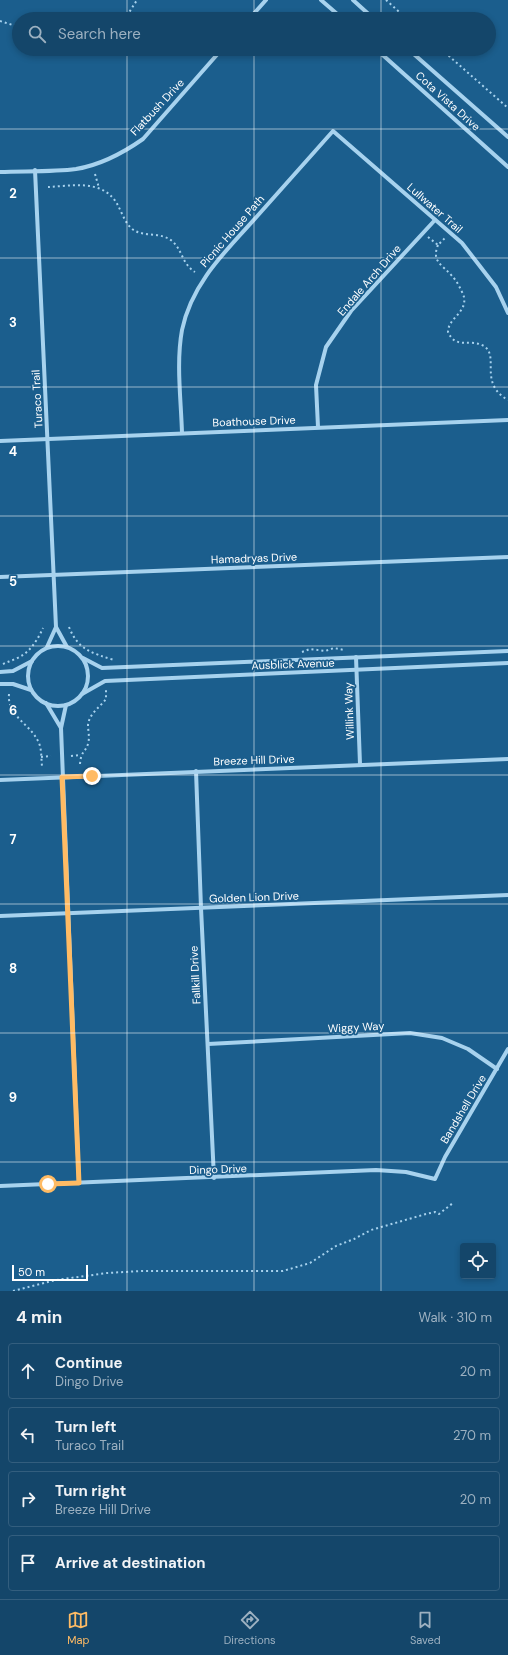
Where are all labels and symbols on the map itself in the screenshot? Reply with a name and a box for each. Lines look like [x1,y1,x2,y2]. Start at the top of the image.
street label: Cota Vista Drive [413,68,483,134]
street label: Flatbush Drive [127,76,187,138]
street label: Lullwater Trail [404,180,466,236]
text: 2 [9,185,17,202]
street label: Picnic House Path [197,192,267,270]
street label: Endale Arch Drive [334,242,404,318]
text: 3 [9,314,17,331]
street label: Turaco Trail [28,369,46,429]
street label: Boathouse Drive [212,413,296,429]
text: 4 [9,443,17,460]
street label: Hamadryas Drive [211,549,297,567]
text: 5 [9,573,17,590]
street label: Ausblick Avenue [251,656,335,672]
street label: Willink Way [341,682,357,740]
text: 6 [9,702,17,719]
street label: Breeze Hill Drive [213,752,295,768]
route end [83,767,101,785]
text: 7 [10,831,17,848]
street label: Golden Lion Drive [209,888,299,906]
street label: Fallkill Drive [186,945,204,1005]
text: 8 [9,960,17,977]
street label: Wiggy Way [327,1019,385,1035]
street label: Bandshell Drive [437,1072,489,1146]
text: 9 [9,1089,17,1106]
street label: Dingo Drive [189,1161,247,1177]
route start [39,1175,57,1193]
scale bar [12,1263,88,1282]

